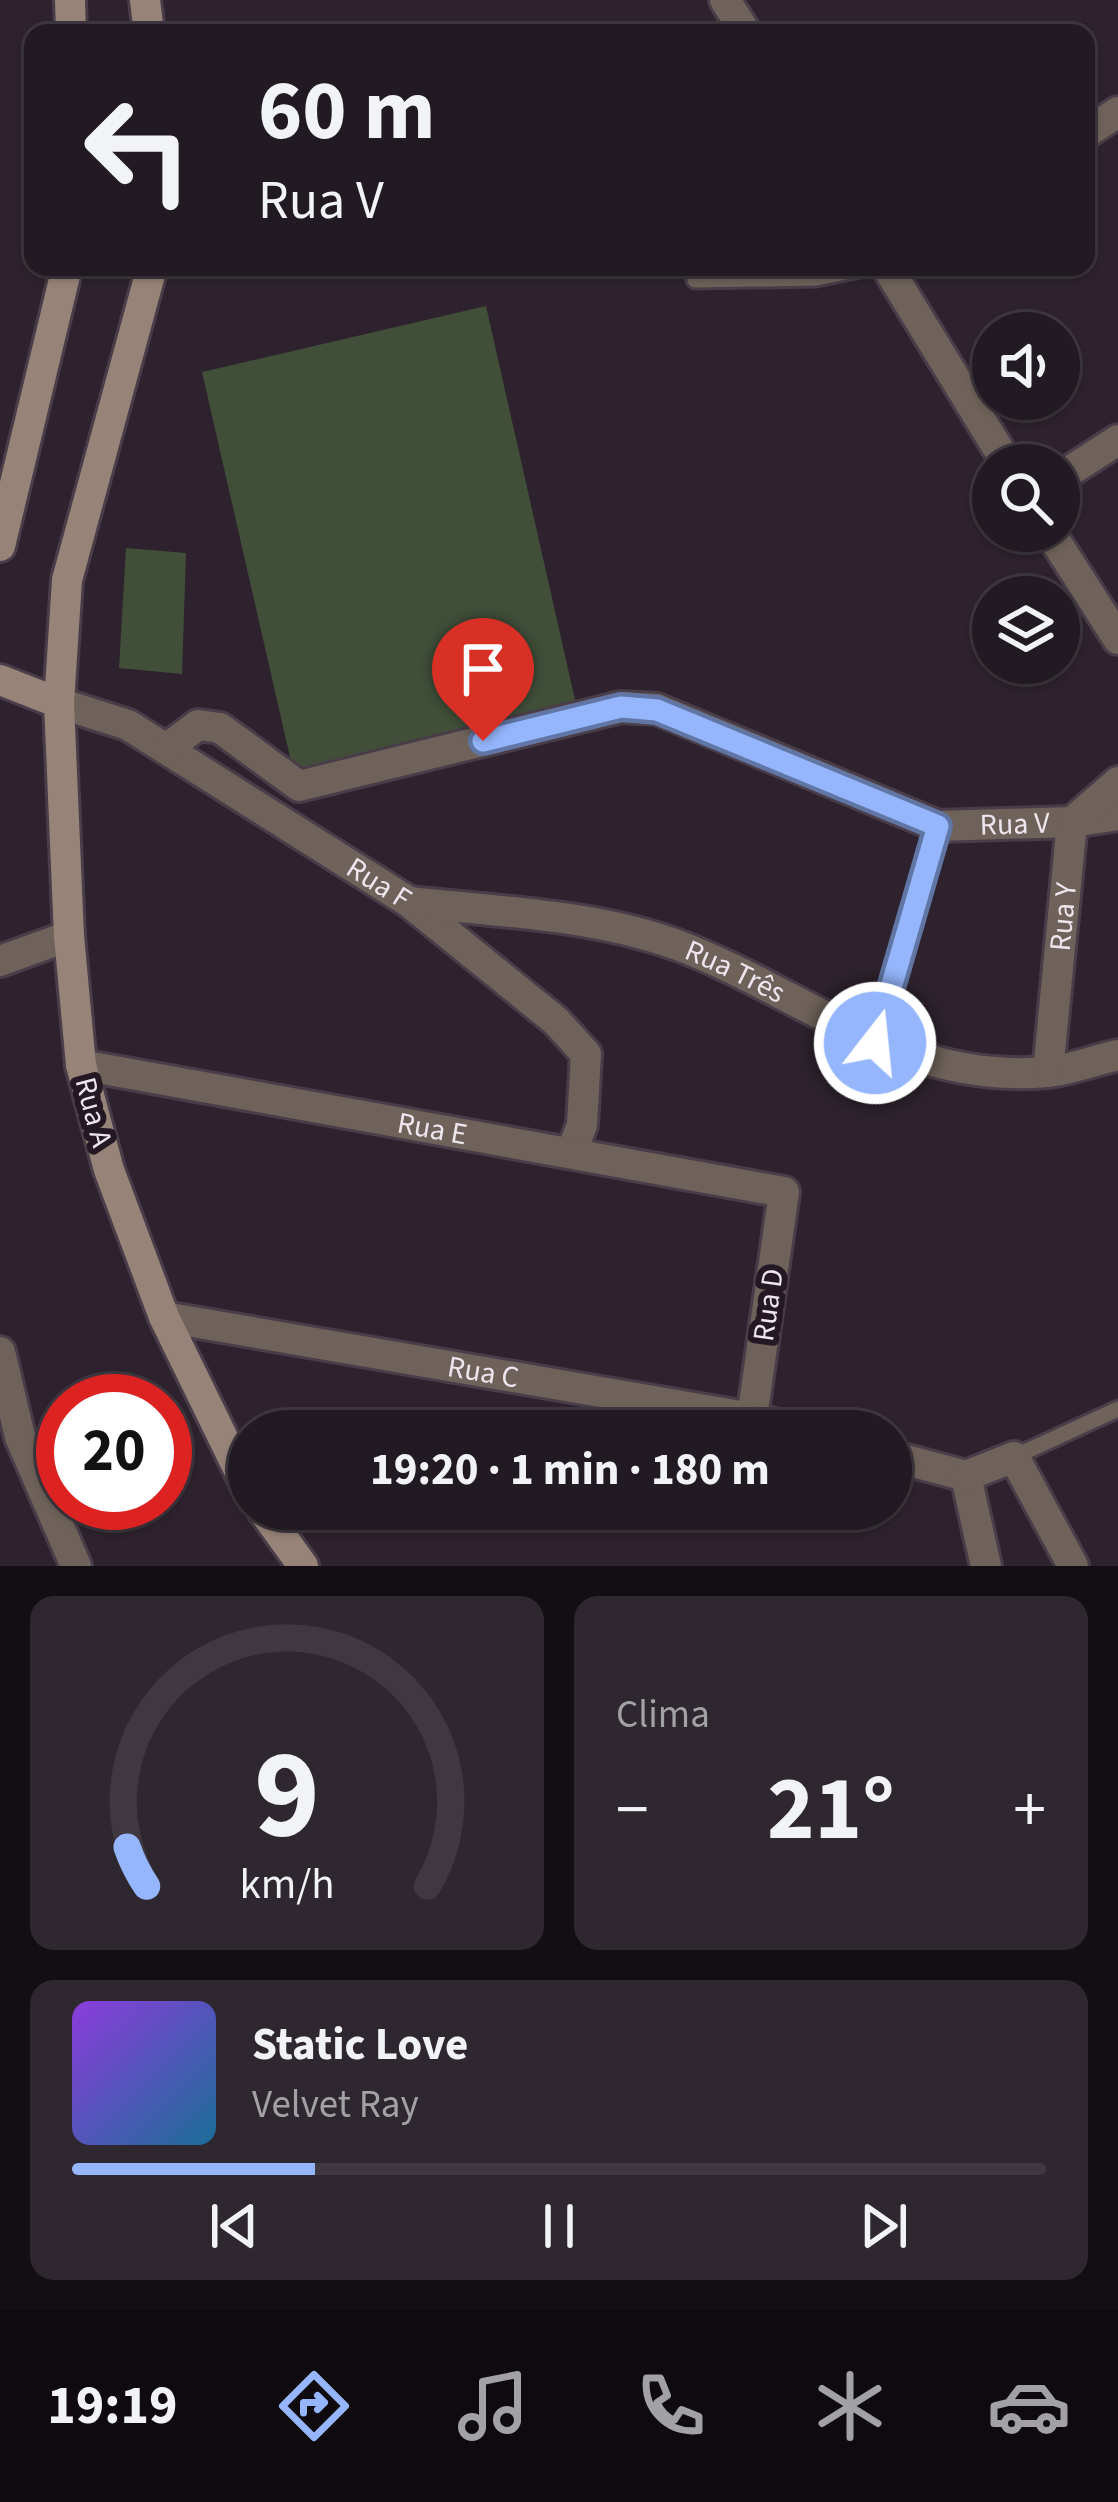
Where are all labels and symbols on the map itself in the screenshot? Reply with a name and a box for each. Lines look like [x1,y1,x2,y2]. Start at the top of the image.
pin [432,618,534,741]
street label: Rua V [979,802,1051,847]
street label: Rua F [338,847,420,920]
street label: Rua Y [1039,880,1088,953]
street label: Rua Três [678,929,793,1014]
position arrow [812,980,938,1106]
street label: Rua A [64,1072,124,1153]
street label: Rua E [394,1102,471,1156]
street label: Rua D [742,1266,795,1344]
street label: Rua C [444,1345,522,1400]
speed limit sign: 20 [36,1374,192,1530]

